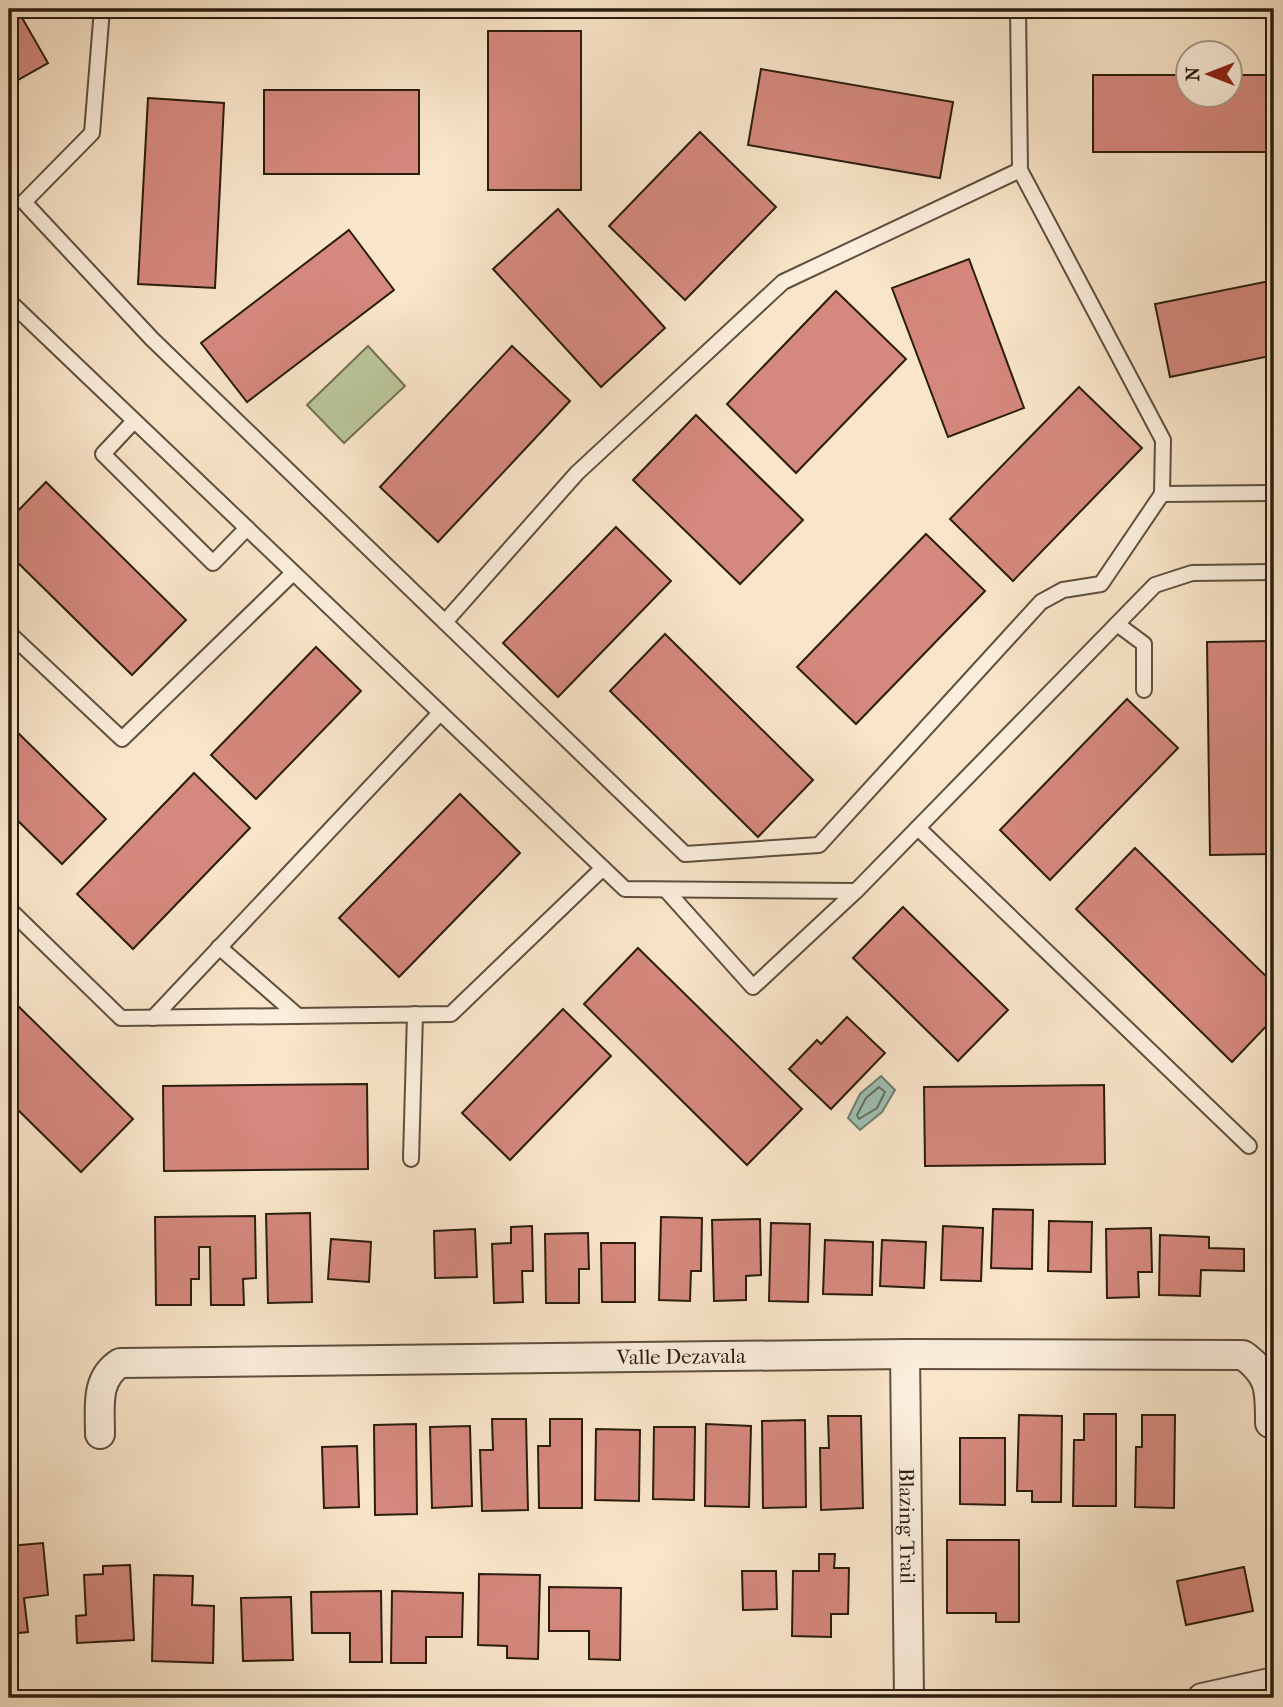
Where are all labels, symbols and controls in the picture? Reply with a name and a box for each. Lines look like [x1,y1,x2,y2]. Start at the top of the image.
north arrow [1174,38,1244,108]
text: N [1182,66,1204,81]
street label: Valle Dezavala [616,1344,746,1369]
street label: Blazing Trail [894,1468,920,1584]

